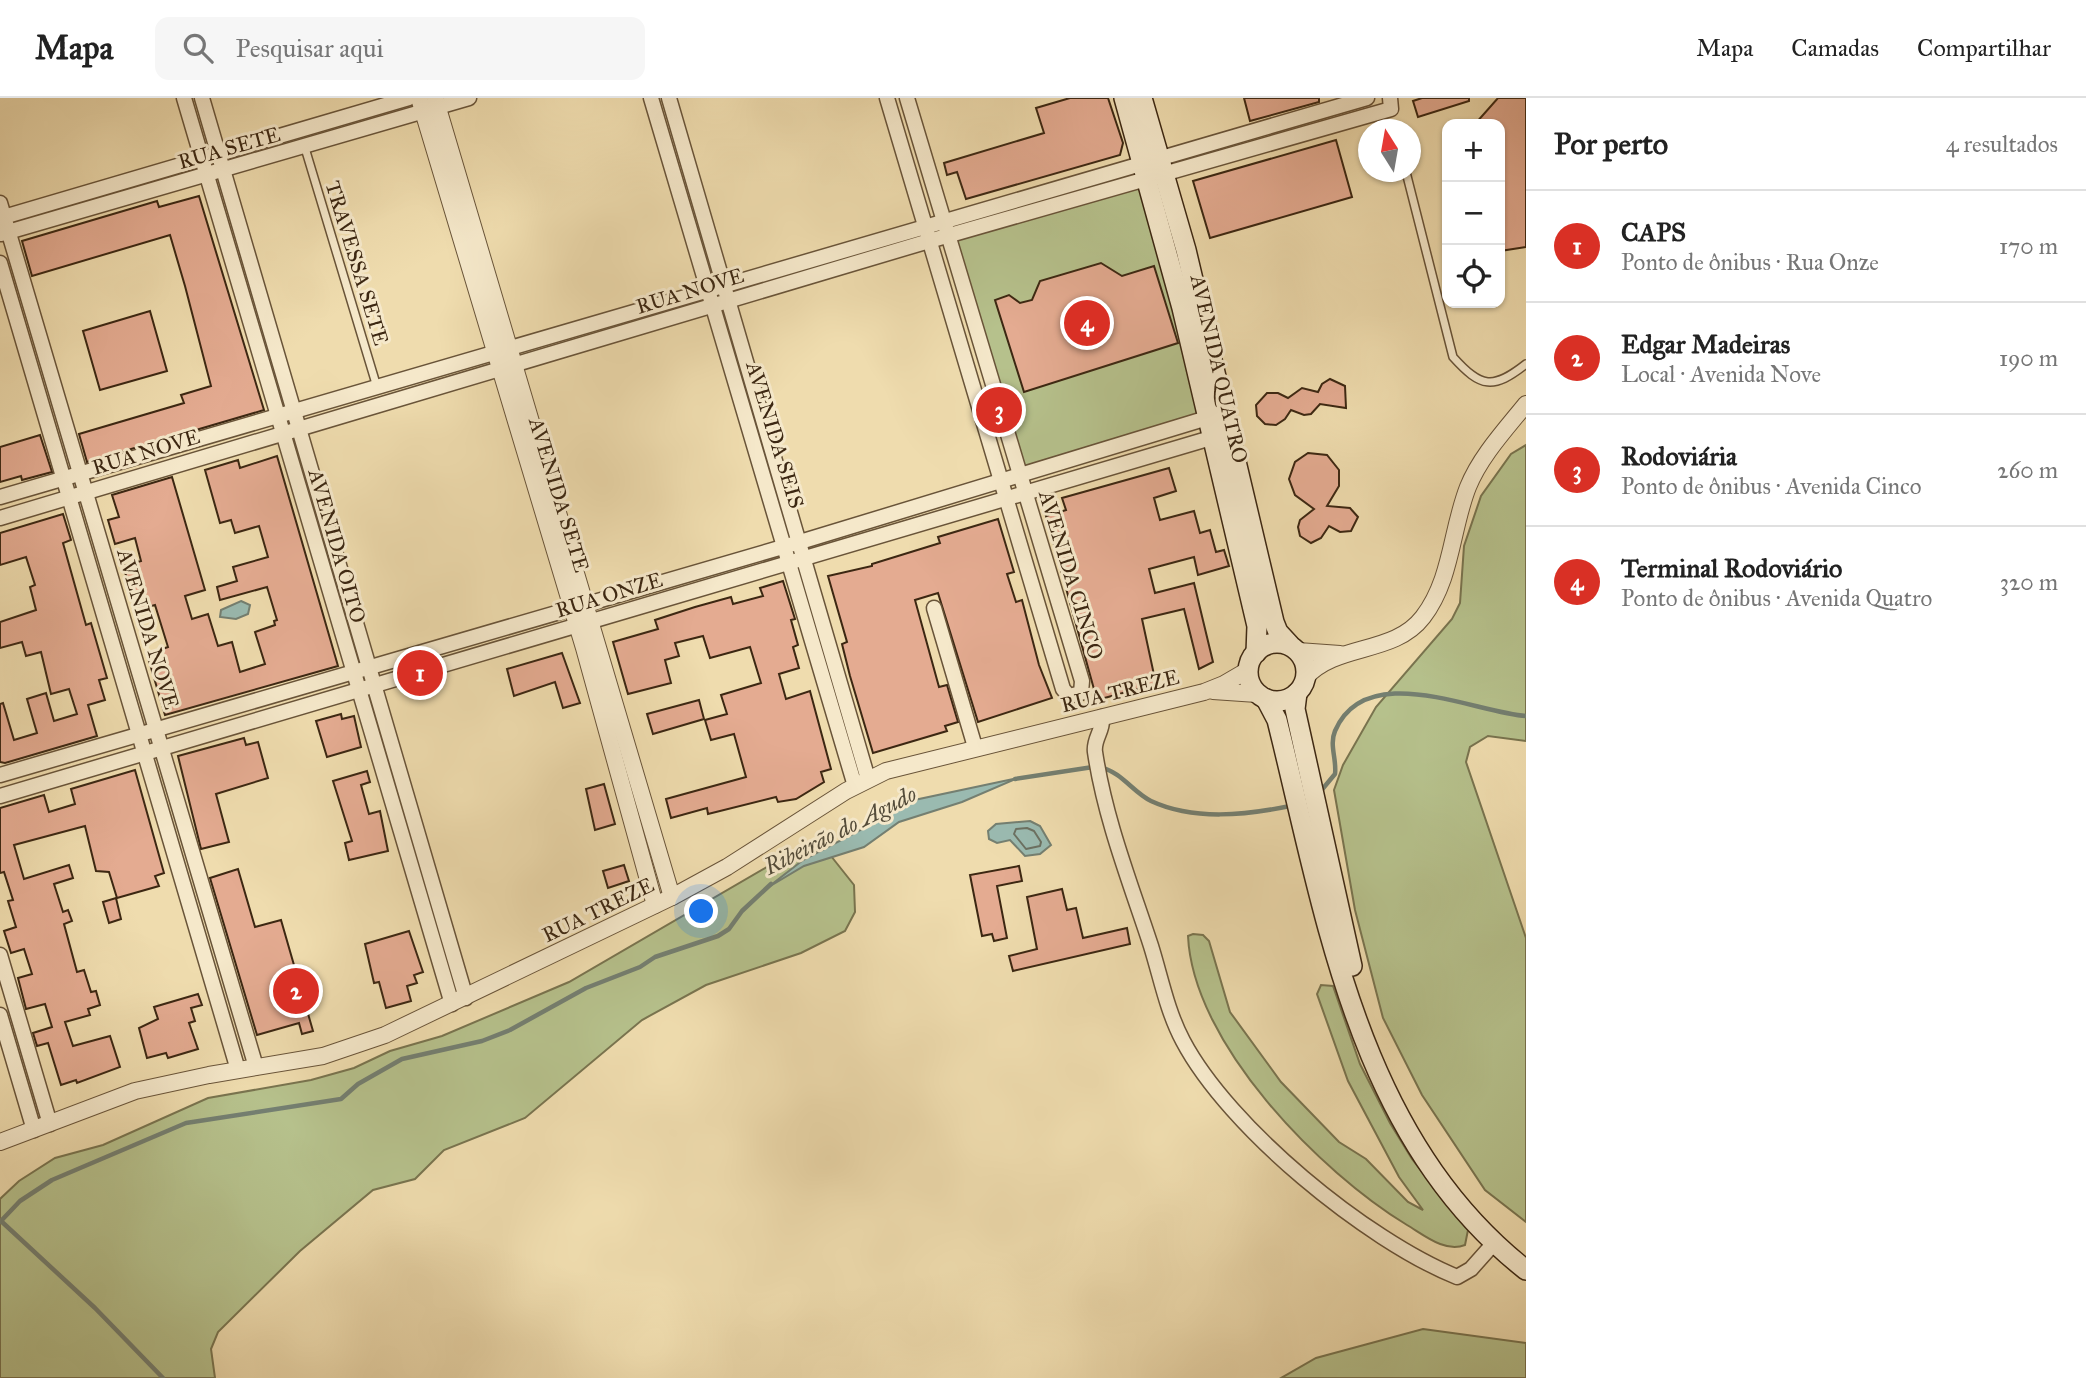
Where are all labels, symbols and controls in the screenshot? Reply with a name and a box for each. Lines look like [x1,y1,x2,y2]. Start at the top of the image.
search box [155,17,645,80]
text: Mapa [35,28,113,68]
icon: search [179,29,217,67]
text: Pesquisar aqui [235,32,384,64]
text: Mapa [1696,33,1753,63]
text: Camadas [1791,33,1879,63]
text: Compartilhar [1917,33,2051,63]
north arrow [1358,119,1421,182]
map controls [1442,119,1505,308]
button: + [1442,119,1505,182]
street label: RUA SETE [175,121,283,175]
text: Por perto [1554,126,1668,162]
text: 4 resultados [1946,130,2058,158]
street label: TRAVESSA SETE [320,178,394,348]
button: − [1442,182,1505,245]
text: CAPS [1621,216,1686,248]
text: 1 [1572,232,1582,260]
text: 170 m [1999,232,2058,260]
button: locate [1442,245,1505,308]
text: Ponto de ônibus · Rua Onze [1621,248,1879,276]
street label: RUA NOVE [633,262,747,320]
street label: AVENIDA QUATRO [1184,271,1253,466]
pin: 4 [1064,297,1110,349]
text: Edgar Madeiras [1621,328,1790,360]
text: 2 [1571,344,1583,372]
text: 190 m [1999,344,2058,372]
street label: AVENIDA SEIS [740,358,810,512]
text: Local · Avenida Nove [1621,360,1821,388]
pin: 3 [976,384,1022,436]
street label: AVENIDA SETE [523,414,595,576]
street label: RUA NOVE [89,423,203,481]
text: Rodoviária [1621,440,1737,472]
text: 3 [1572,456,1582,484]
text: 260 m [1997,456,2058,484]
street label: AVENIDA OITO [302,465,371,626]
text: Ponto de ônibus · Avenida Cinco [1621,472,1921,500]
street label: AVENIDA CINCO [1033,486,1109,663]
street label: AVENIDA NOVE [111,545,185,712]
text: Terminal Rodoviário [1621,552,1842,584]
street label: RUA ONZE [552,566,666,624]
text: 4 [1571,568,1583,596]
text: 320 m [2000,568,2058,596]
text: Ponto de ônibus · Avenida Quatro [1621,584,1932,612]
pin: 1 [397,647,443,699]
street label: RUA TREZE [1058,664,1182,718]
water label: Ribeirão do Agudo [758,779,921,881]
street label: RUA TREZE [538,872,658,948]
your location [684,894,718,928]
pin: 2 [273,965,319,1017]

